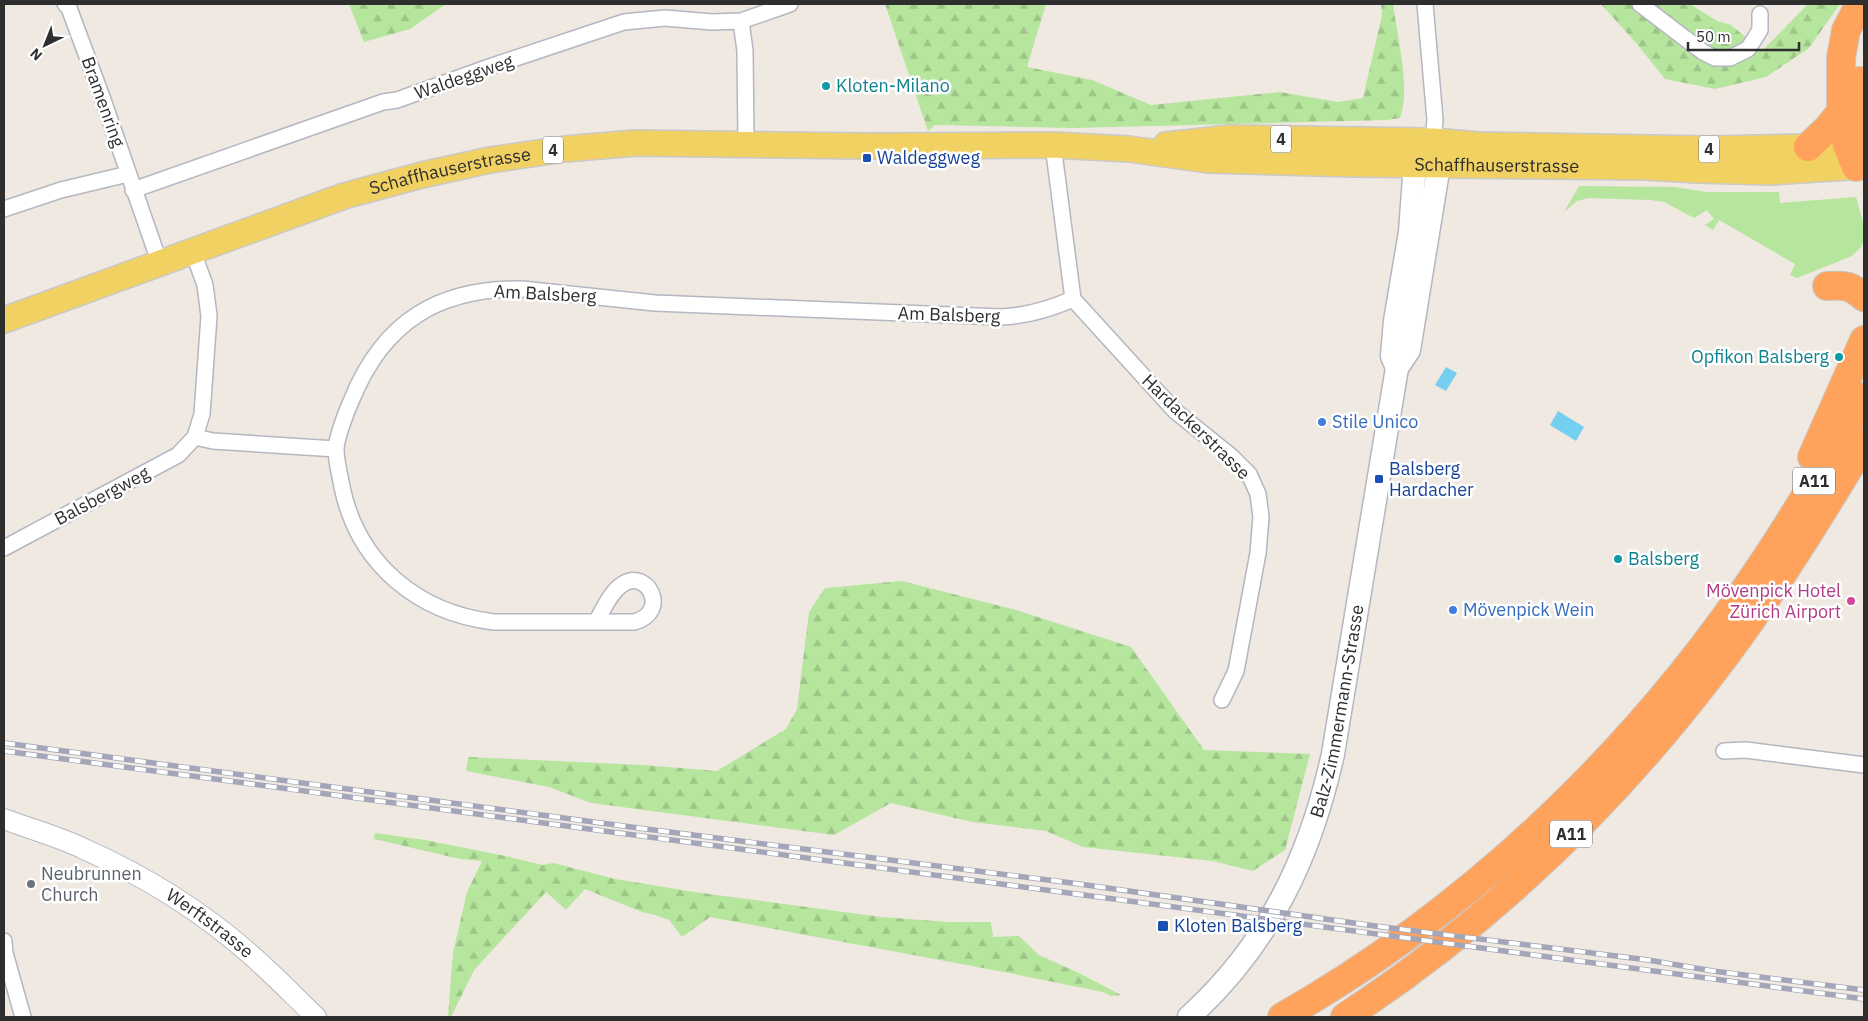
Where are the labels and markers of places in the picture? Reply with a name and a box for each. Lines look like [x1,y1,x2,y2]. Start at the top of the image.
place label: Kloten-Milano [836,74,950,97]
marker: Kloten-Milano [820,80,832,92]
place label: Waldeggweg [877,146,980,169]
marker: Waldeggweg [861,152,873,164]
place label: Opfikon Balsberg [1691,345,1829,368]
marker: Opfikon Balsberg [1833,351,1845,363]
place label: Stile Unico [1332,410,1418,433]
marker: Stile Unico [1316,416,1328,428]
place label: Balsberg Hardacher [1389,457,1474,501]
marker: Balsberg Hardacher [1373,473,1385,485]
place label: Balsberg [1628,547,1700,570]
marker: Balsberg [1612,553,1624,565]
place label: Mövenpick Hotel Zürich Airport [1706,579,1841,623]
marker: Mövenpick Hotel Zürich Airport [1845,595,1857,607]
place label: Mövenpick Wein [1463,598,1594,621]
marker: Mövenpick Wein [1447,604,1459,616]
place label: Neubrunnen Church [41,862,142,906]
marker: Neubrunnen Church [25,878,37,890]
place label: Kloten Balsberg [1174,914,1303,937]
marker: Kloten Balsberg [1156,919,1170,933]

